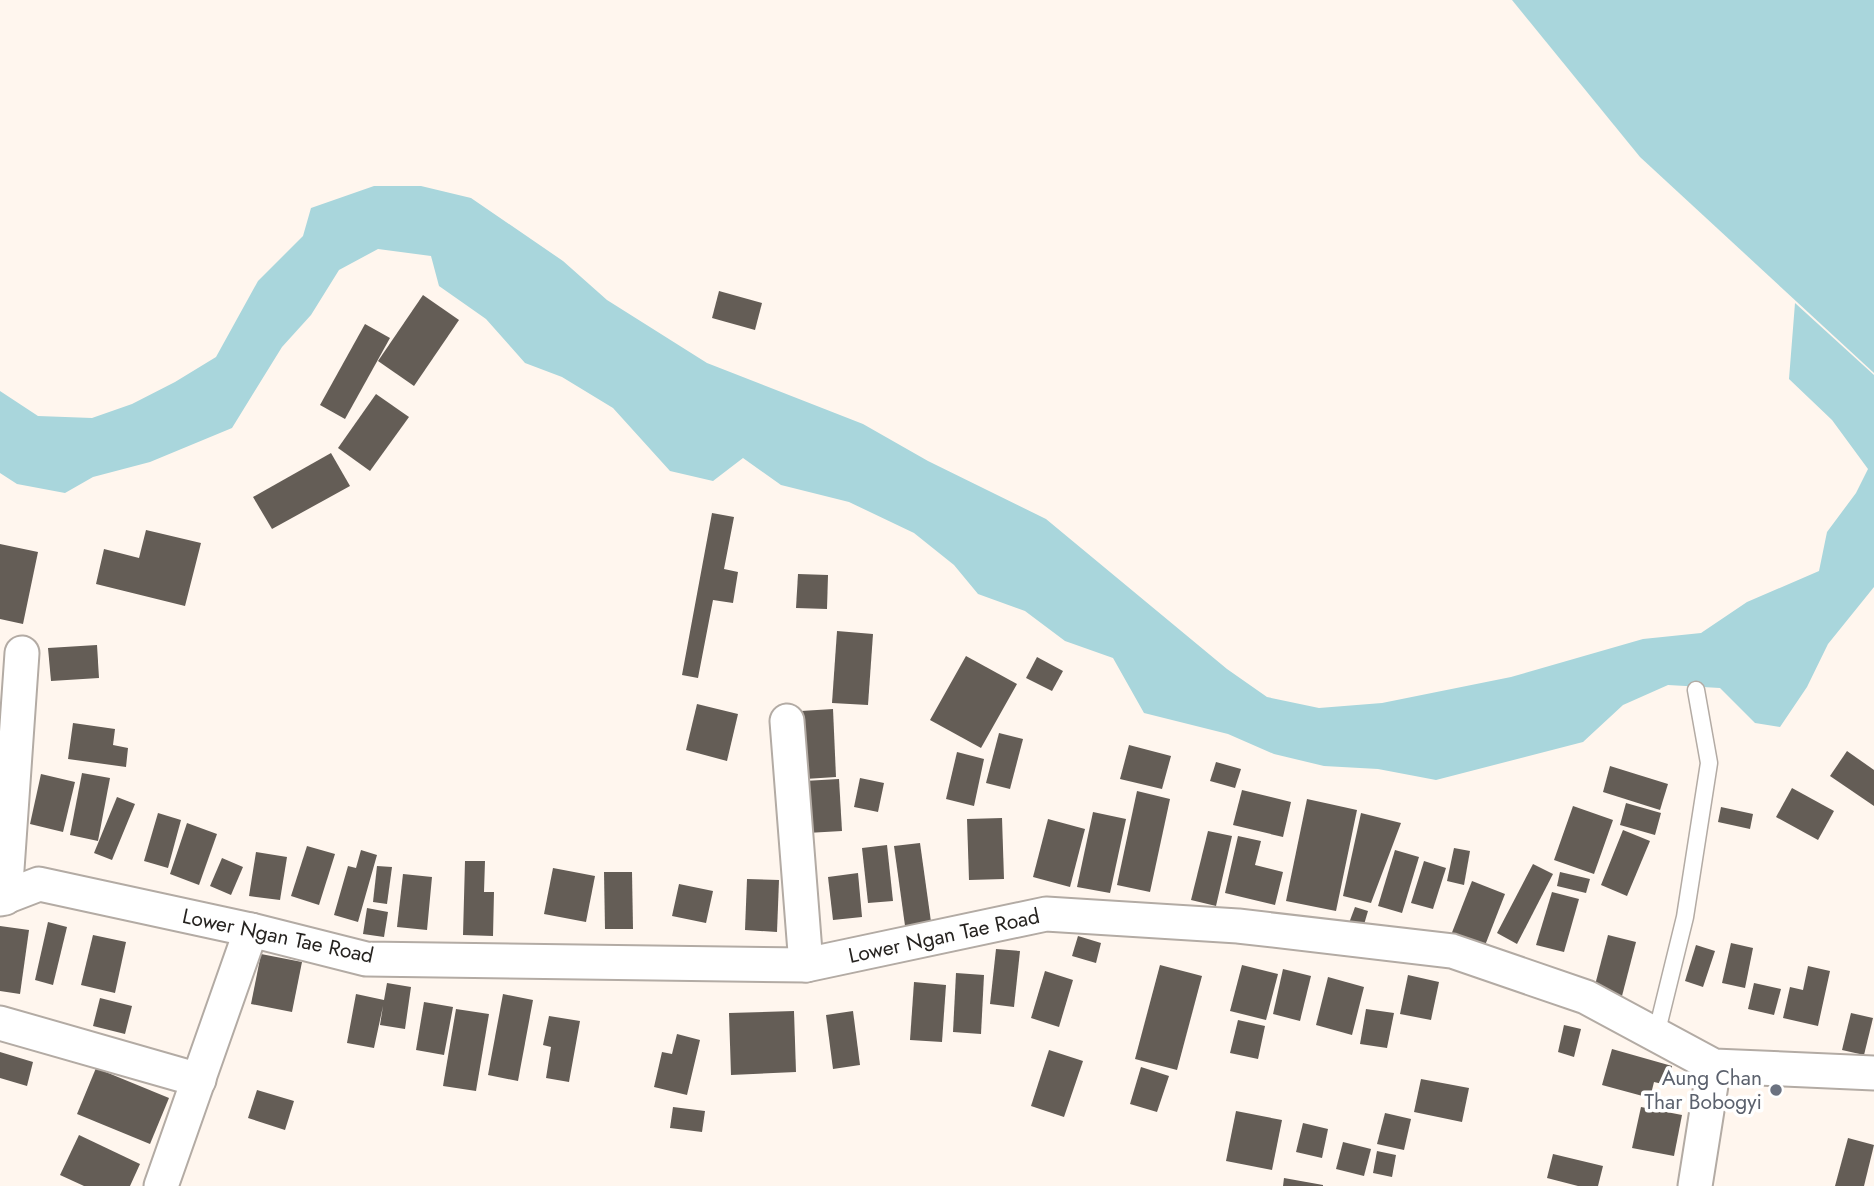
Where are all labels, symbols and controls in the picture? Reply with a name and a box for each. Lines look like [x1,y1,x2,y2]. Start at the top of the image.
street label: Lower Ngan Tae Road [180,901,376,971]
street label: Lower Ngan Tae Road [846,901,1042,971]
place label: Aung Chan Thar Bobogyi [1644,1063,1762,1117]
marker: Aung Chan Thar Bobogyi [1768,1082,1784,1098]

